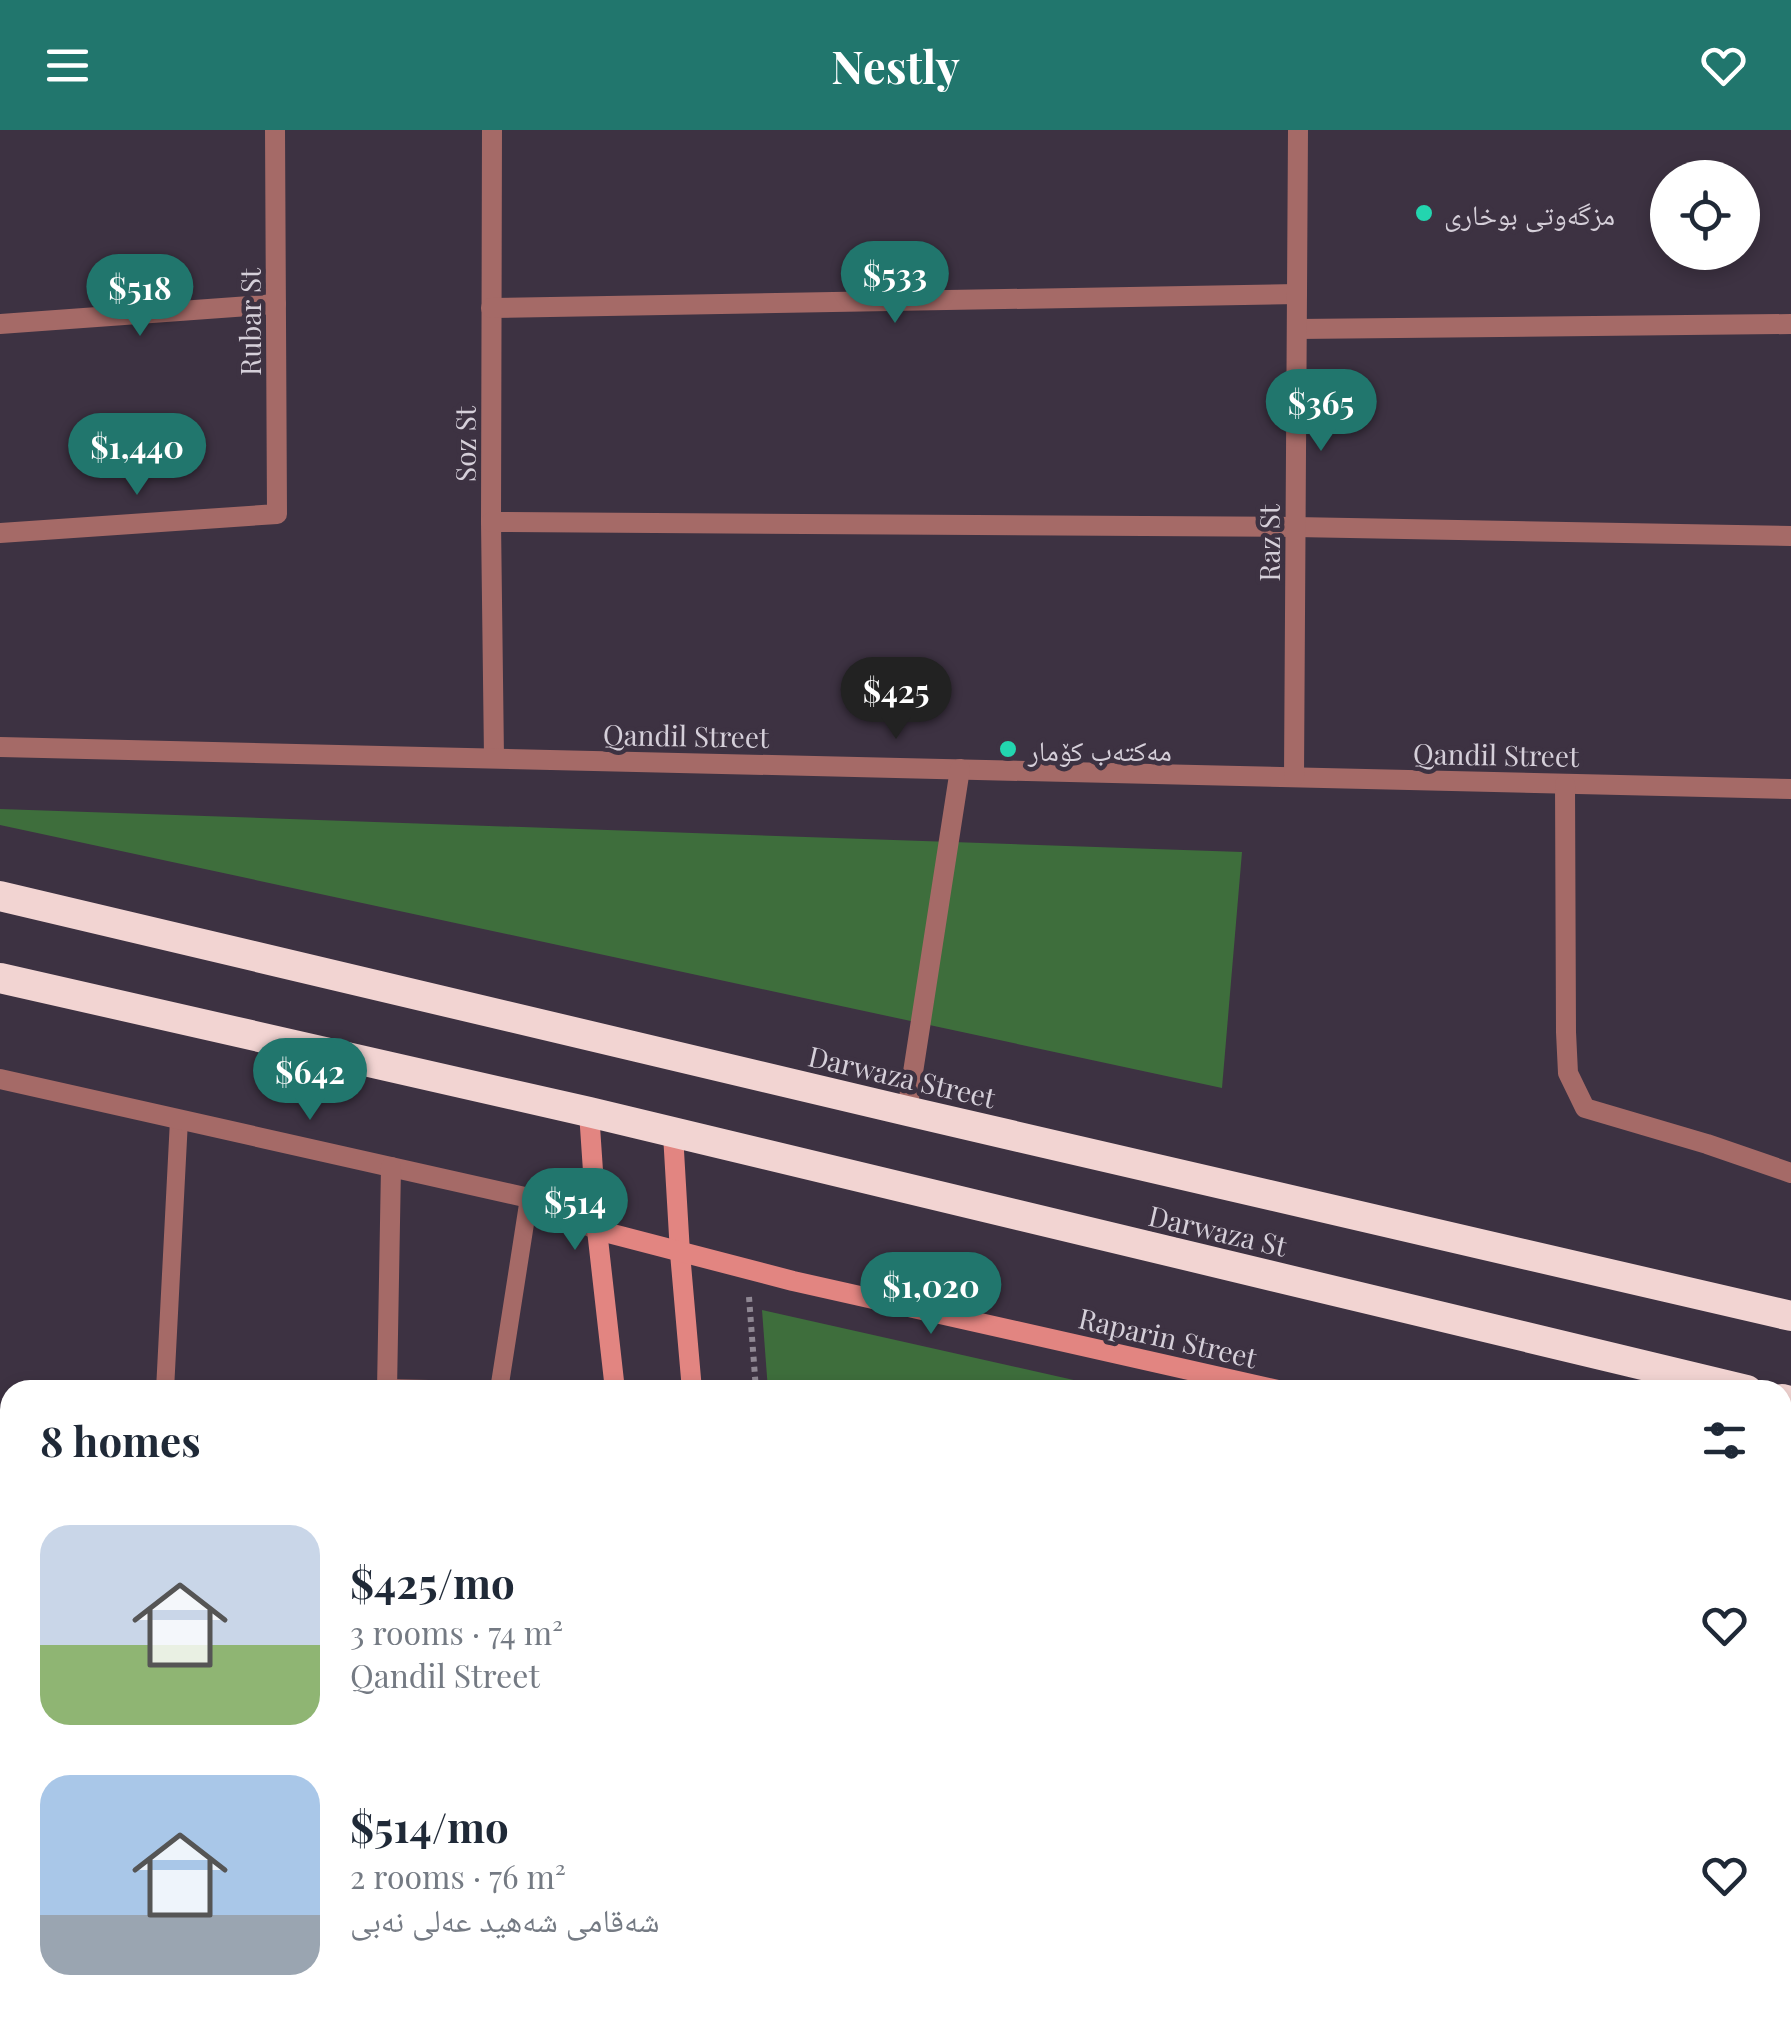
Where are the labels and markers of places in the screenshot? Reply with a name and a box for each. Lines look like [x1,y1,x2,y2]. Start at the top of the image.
place label: مزگەوتی بوخاری [1444,195,1615,233]
marker: مزگەوتی بوخاری [1413,202,1435,224]
pin: $533 [836,241,954,326]
pin: $518 [81,254,199,339]
pin: $365 [1262,369,1380,454]
pin: $1,440 [56,413,218,498]
pin: $425 [837,657,955,742]
place label: مەکتەب کۆمار [1027,731,1172,768]
marker: مەکتەب کۆمار [997,738,1019,760]
pin: $642 [251,1038,369,1123]
pin: $514 [516,1168,634,1253]
pin: $1,020 [850,1252,1012,1337]

